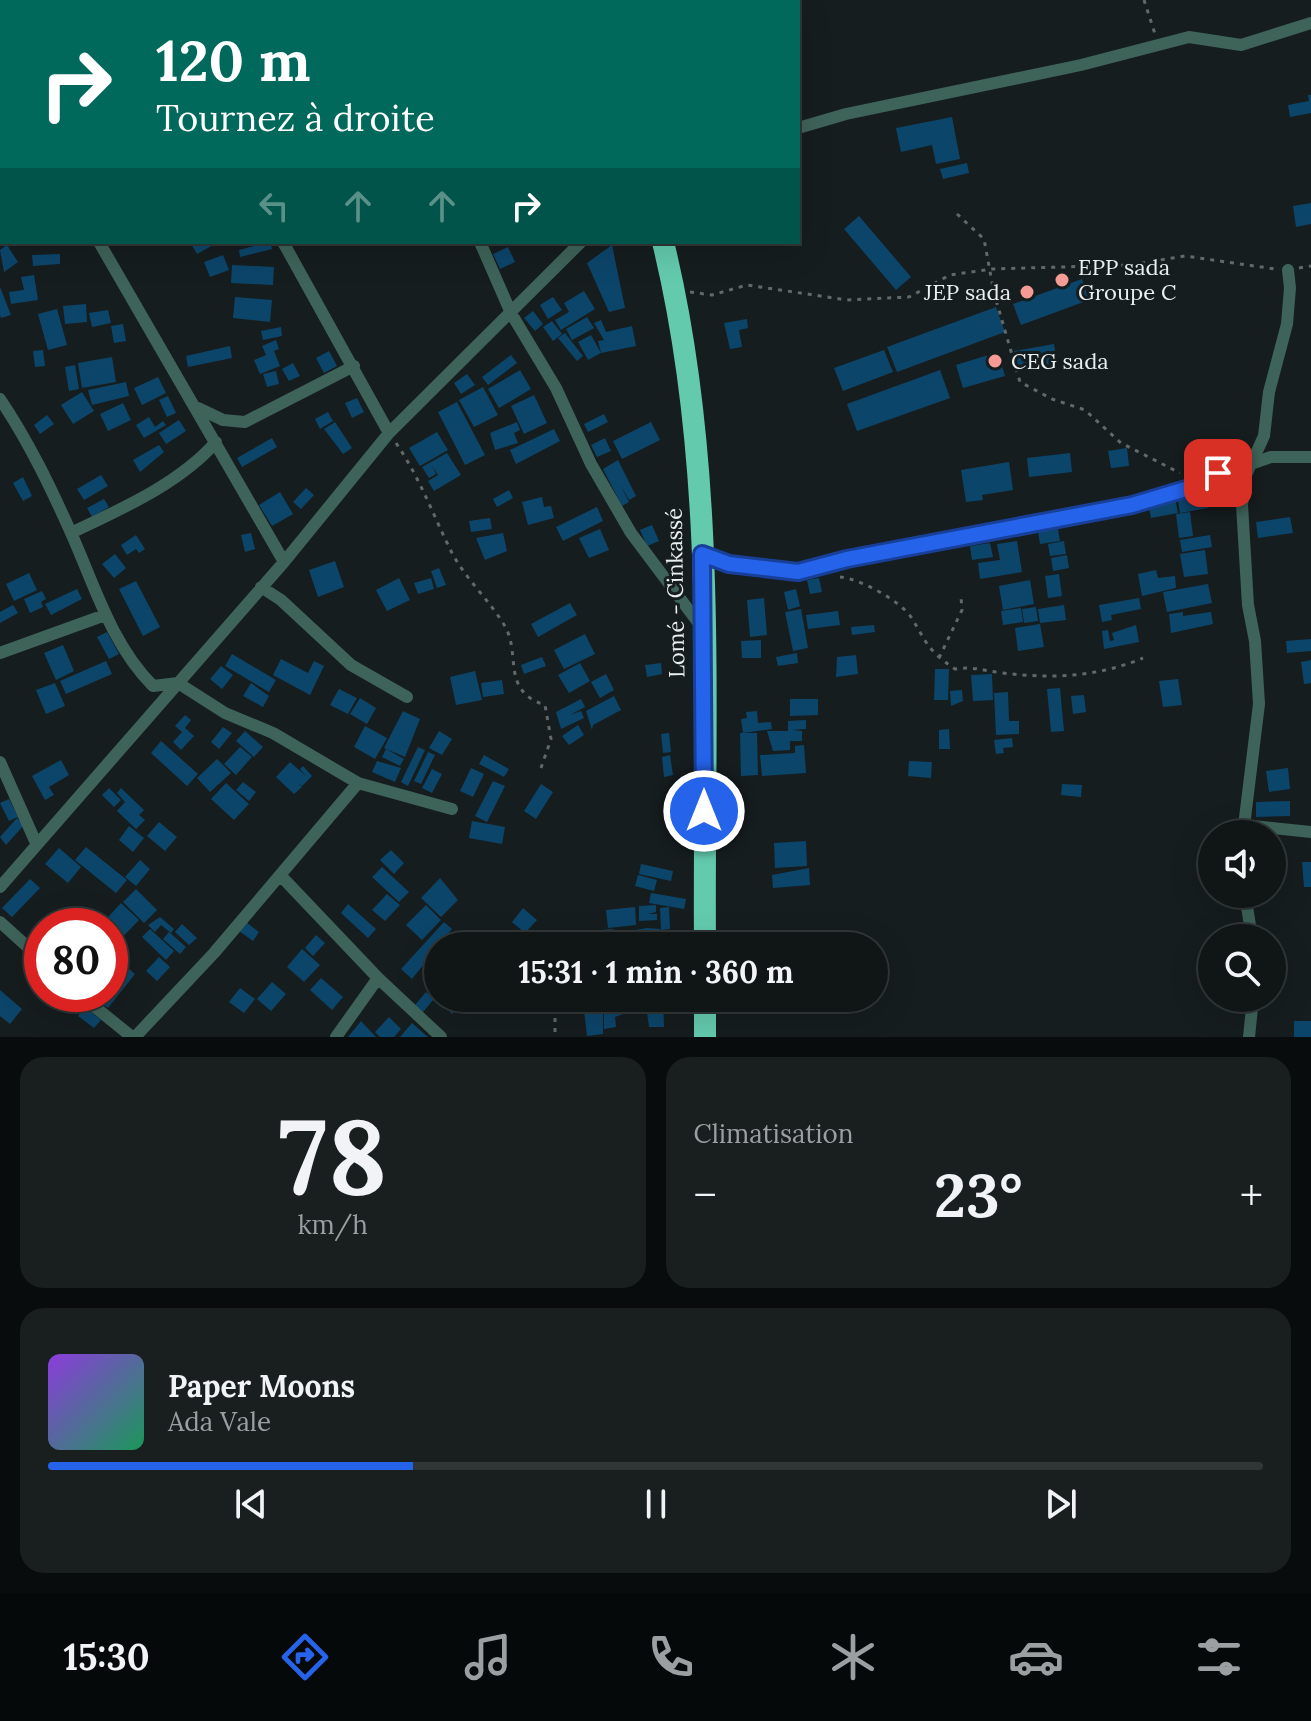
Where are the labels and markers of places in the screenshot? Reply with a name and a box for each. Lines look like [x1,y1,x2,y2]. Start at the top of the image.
place label: EPP sada Groupe C [1078,253,1176,306]
marker: EPP sada Groupe C [1053,271,1071,289]
place label: JEP sada [923,278,1011,306]
marker: JEP sada [1018,283,1036,301]
place label: CEG sada [1011,347,1109,375]
marker: CEG sada [986,352,1004,370]
pin [1184,439,1252,507]

